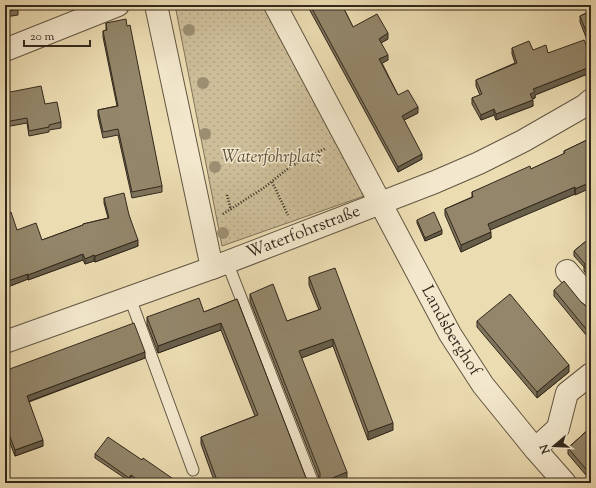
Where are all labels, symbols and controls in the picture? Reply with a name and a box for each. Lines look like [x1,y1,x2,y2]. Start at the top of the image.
scale bar [24,22,90,48]
text: 20 m [30,28,55,46]
park label: Waterfohrplatz [222,146,322,170]
street label: Waterfohrstraße [243,200,364,266]
street label: Landsberghof [414,281,487,382]
north arrow [534,426,574,466]
text: N [536,442,555,457]

